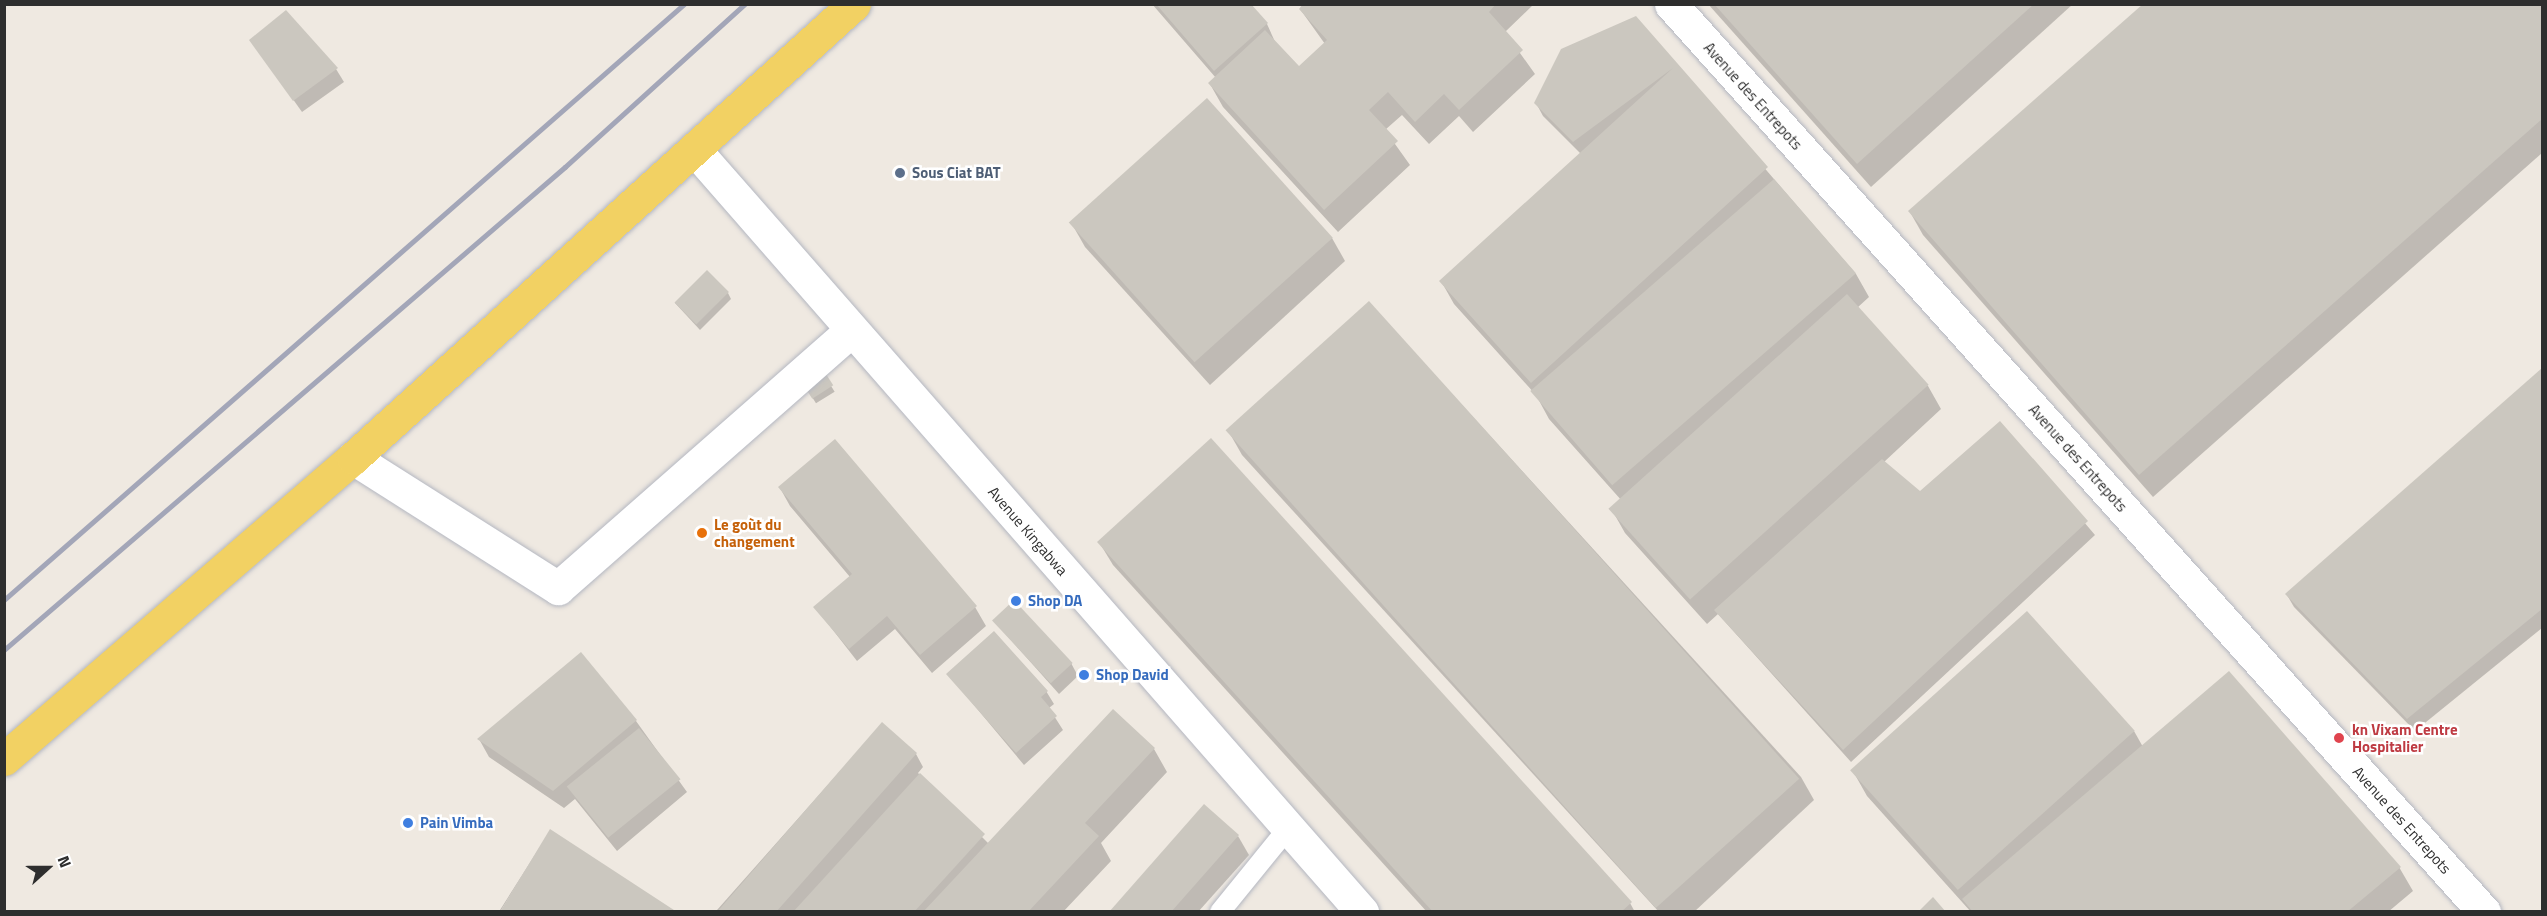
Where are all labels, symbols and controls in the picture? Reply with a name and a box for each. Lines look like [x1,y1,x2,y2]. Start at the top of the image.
street label: Avenue des Entrepots [1700,39,1806,153]
place label: Sous Ciat BAT [912,164,1001,182]
marker: Sous Ciat BAT [893,166,907,180]
street label: Avenue des Entrepots [2025,401,2131,515]
street label: Avenue Kingabwa [984,483,1072,579]
place label: Le goùt du changement [714,515,795,550]
marker: Le goùt du changement [695,526,709,540]
place label: Shop DA [1028,592,1082,610]
marker: Shop DA [1009,594,1023,608]
place label: Shop David [1096,666,1169,684]
marker: Shop David [1077,668,1091,682]
place label: kn Vixam Centre Hospitalier [2352,720,2458,755]
marker: kn Vixam Centre Hospitalier [2330,729,2348,747]
street label: Avenue des Entrepots [2349,763,2455,877]
place label: Pain Vimba [420,814,493,832]
marker: Pain Vimba [401,816,415,830]
north arrow [18,838,78,898]
text: N [52,852,78,871]

